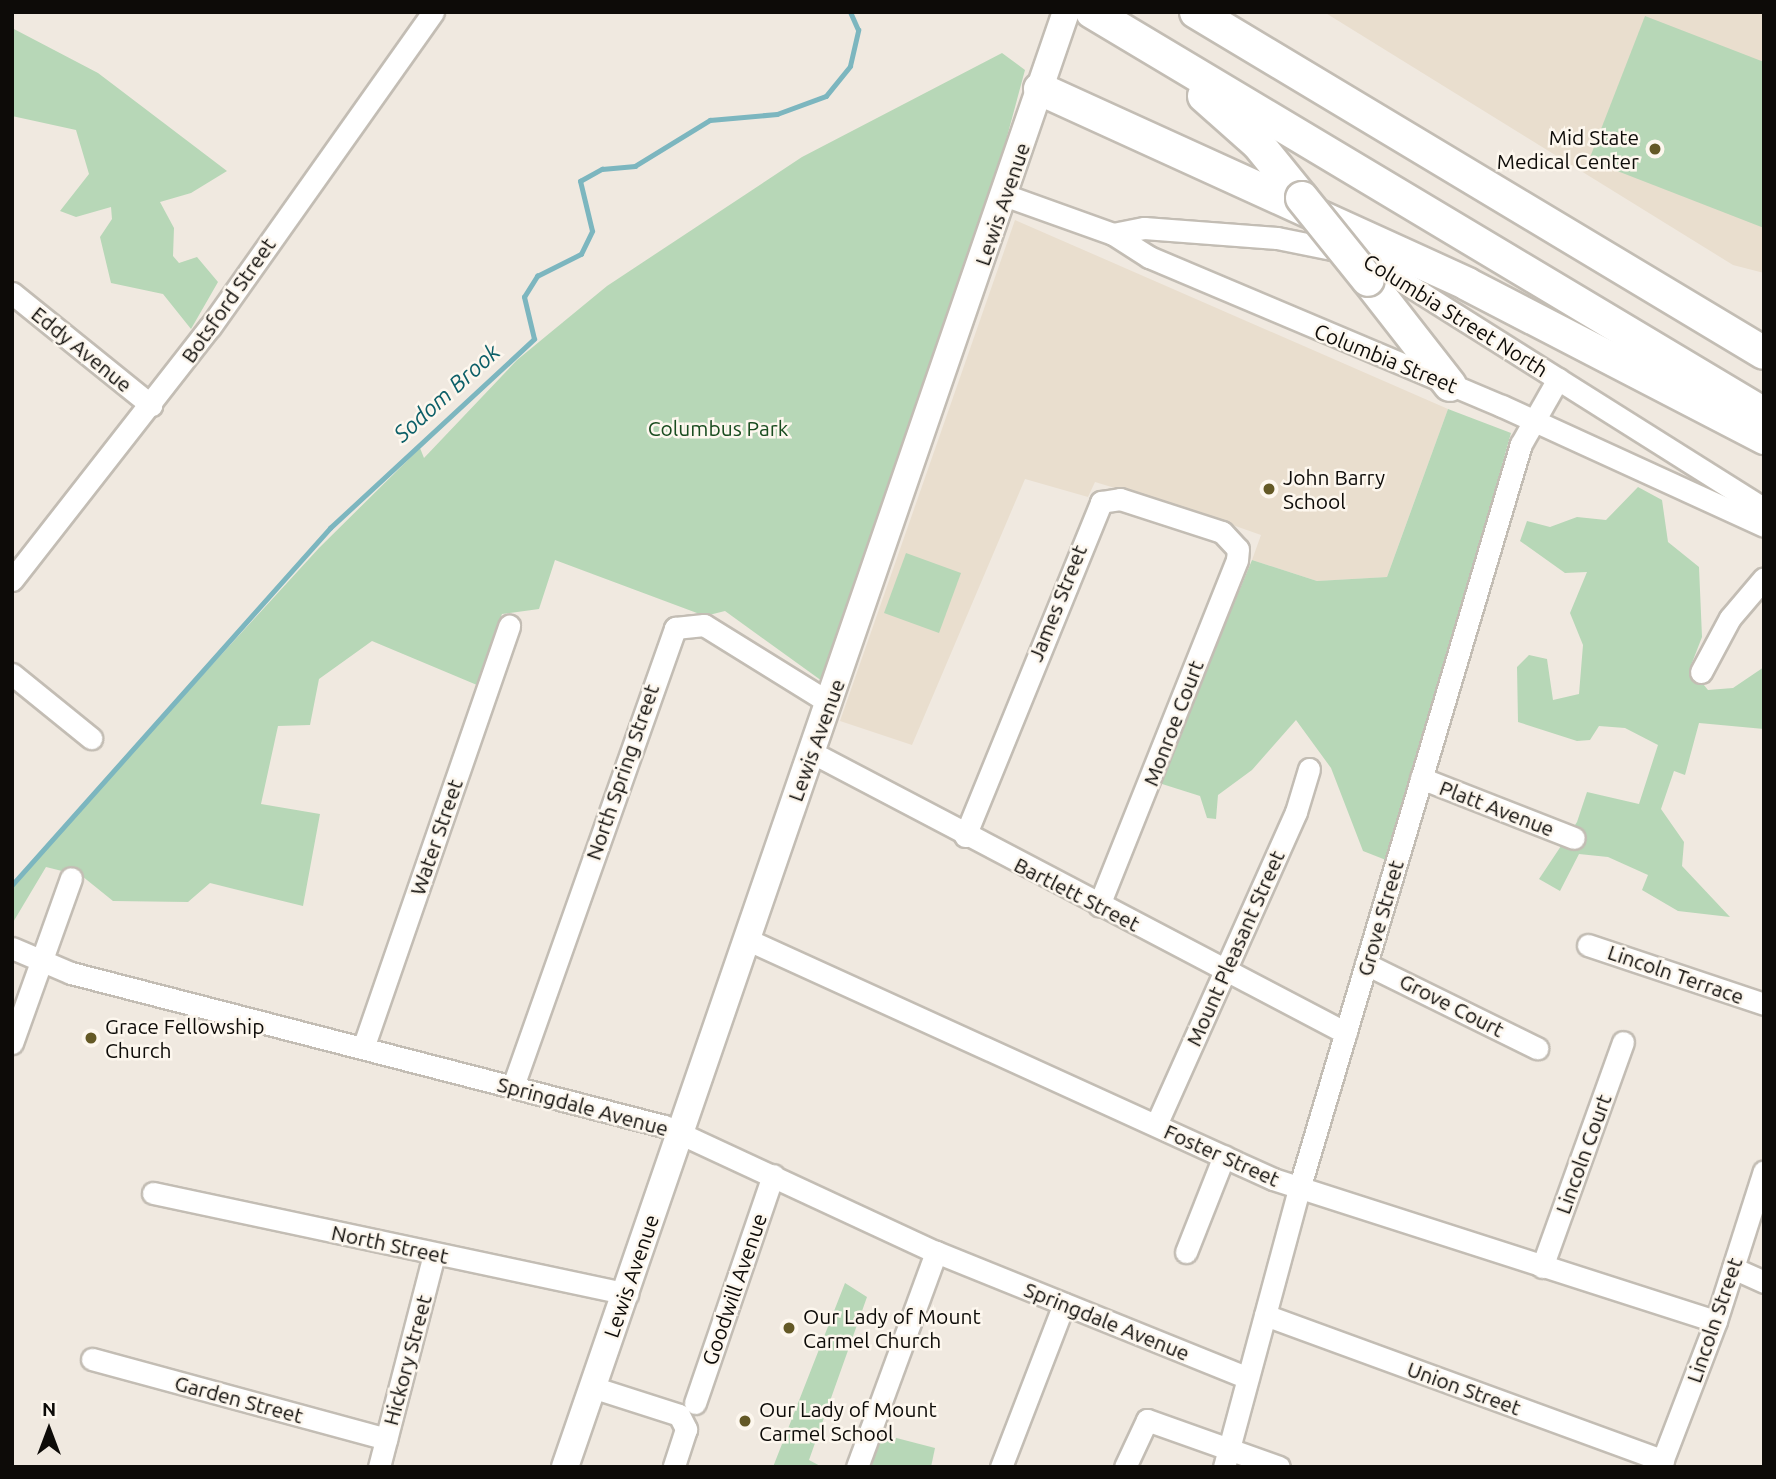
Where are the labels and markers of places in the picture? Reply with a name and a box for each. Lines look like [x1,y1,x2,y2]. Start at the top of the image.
place label: Mid State Medical Center [1497,124,1639,174]
marker: Mid State Medical Center [1645,139,1665,159]
place label: John Barry School [1283,464,1385,514]
marker: John Barry School [1261,481,1277,497]
place label: Grace Fellowship Church [105,1013,264,1063]
marker: Grace Fellowship Church [83,1030,99,1046]
place label: Our Lady of Mount Carmel Church [803,1303,981,1353]
marker: Our Lady of Mount Carmel Church [781,1320,797,1336]
place label: Our Lady of Mount Carmel School [759,1396,937,1446]
marker: Our Lady of Mount Carmel School [737,1413,753,1429]

